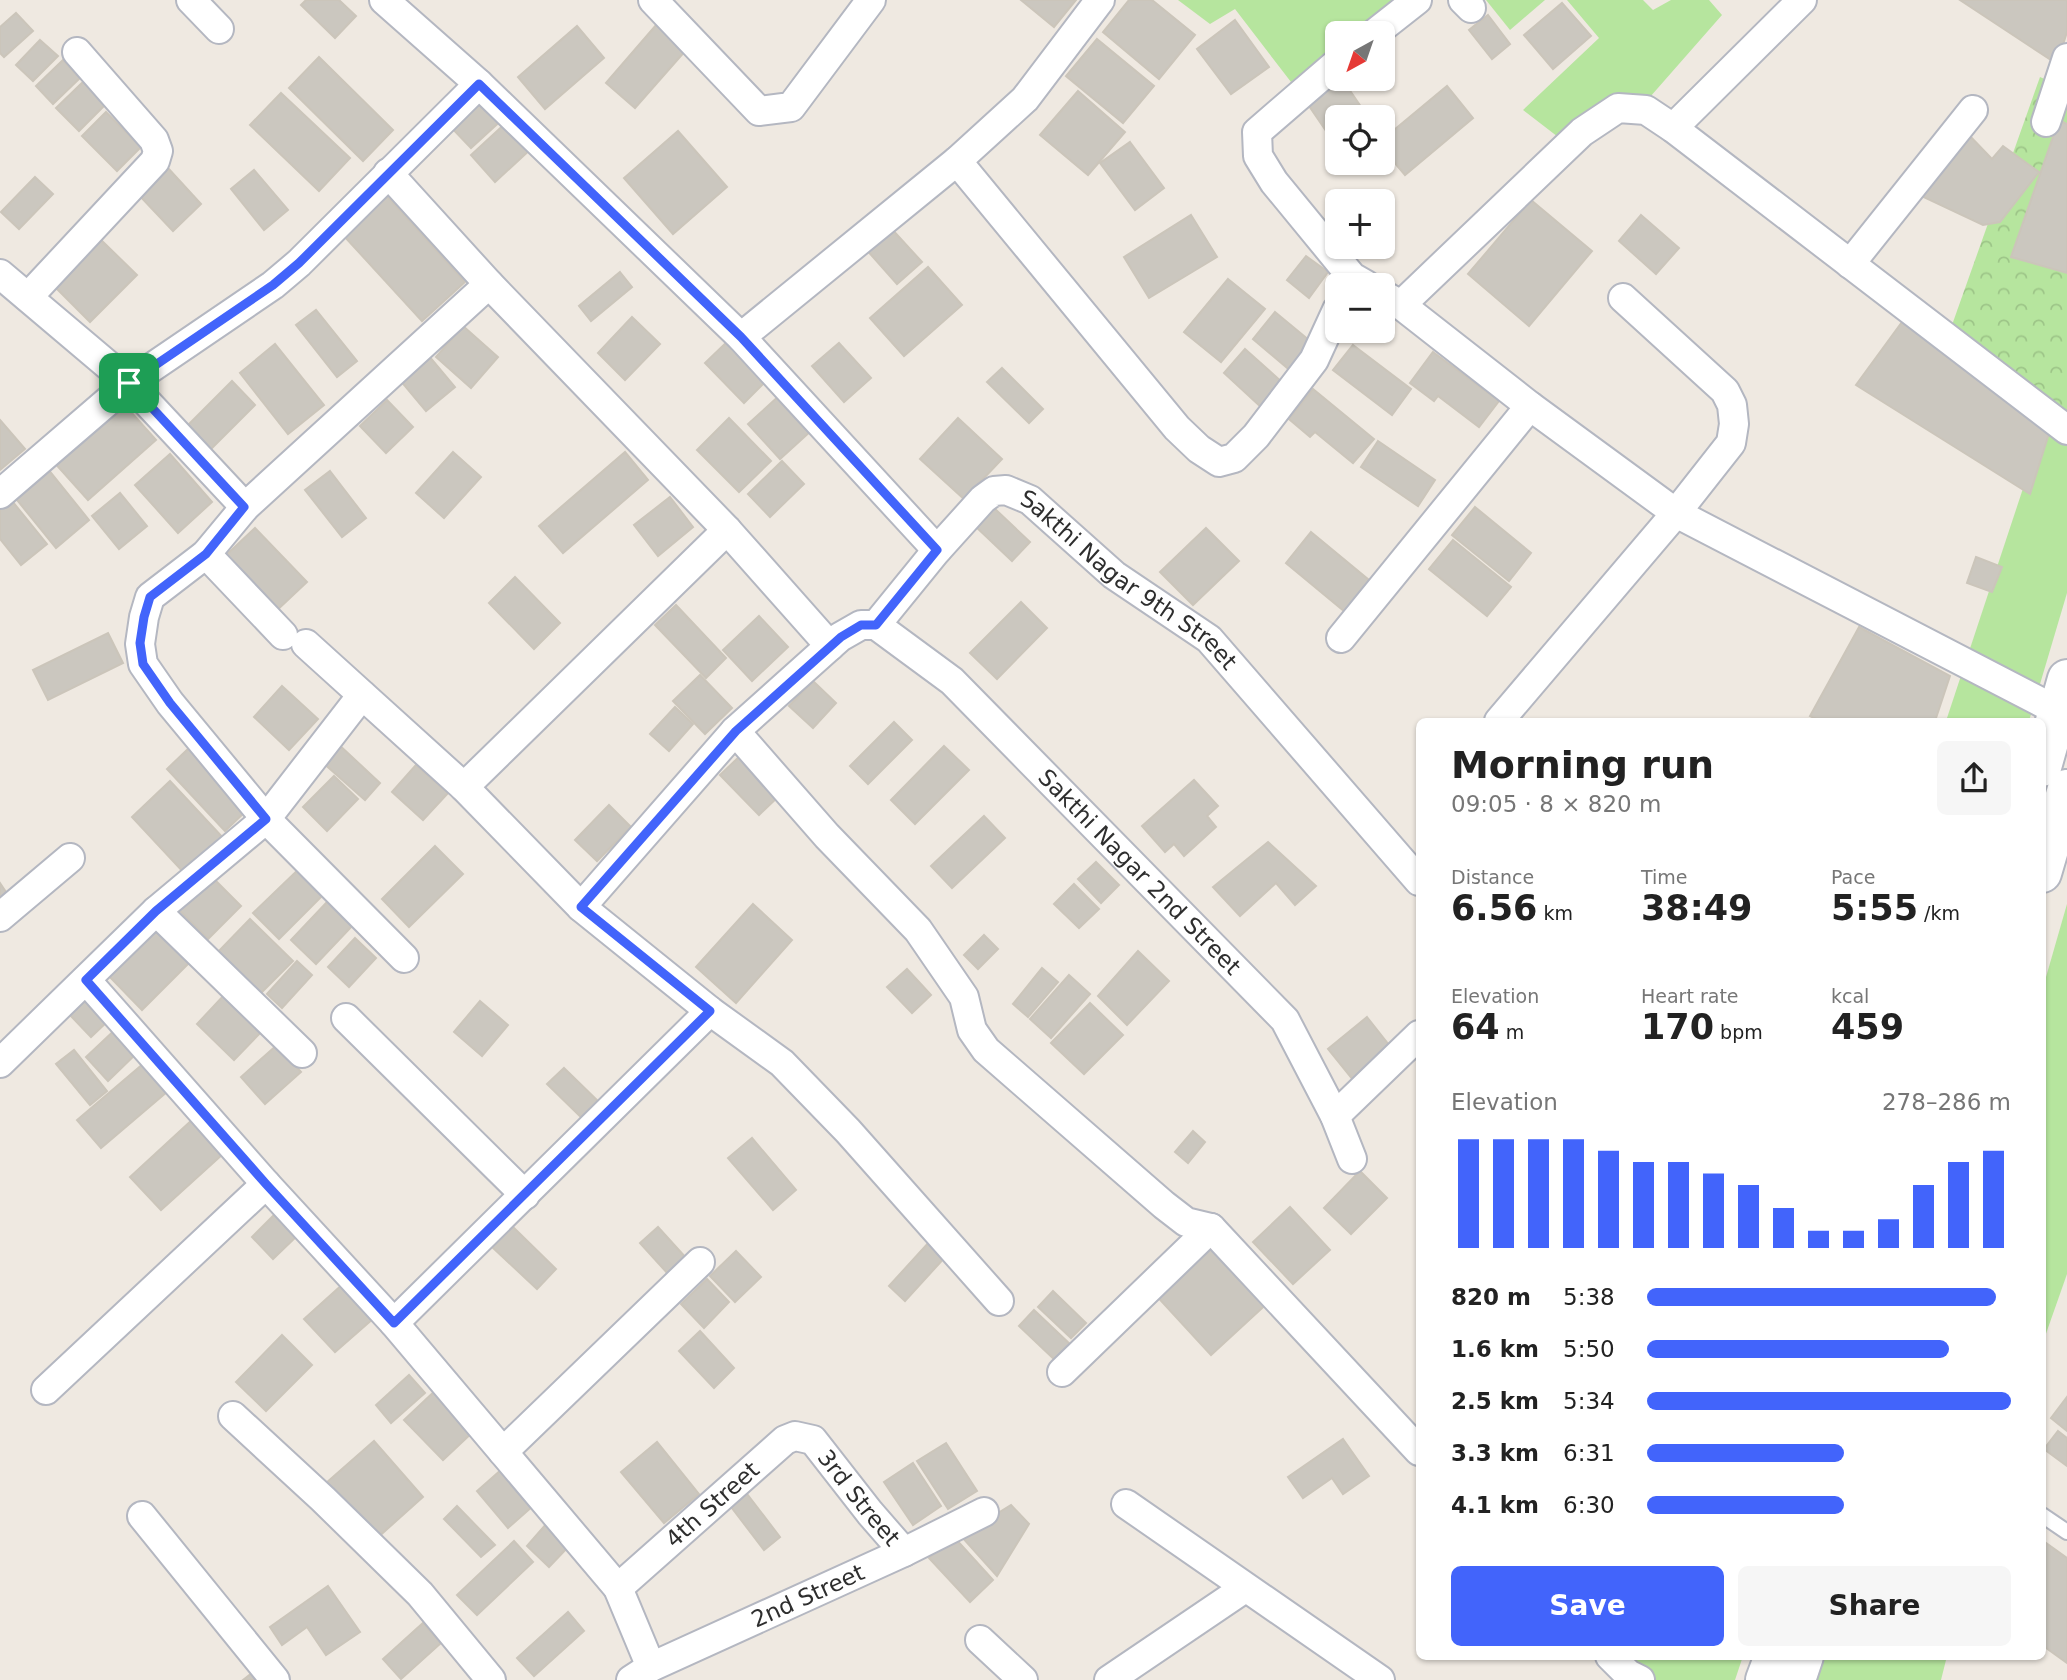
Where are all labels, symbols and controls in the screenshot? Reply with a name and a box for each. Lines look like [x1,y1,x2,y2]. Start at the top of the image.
north arrow [1325,21,1395,91]
map controls [1325,21,1395,343]
button: locate [1325,105,1395,175]
button: + [1325,189,1395,259]
button: − [1325,273,1395,343]
pin [99,353,159,413]
icon: arrive [110,364,148,402]
street label: Sakthi Nagar 9th Street [1017,485,1242,674]
button: share [1937,741,2011,815]
text: Morning run [1451,743,1714,787]
street label: Sakthi Nagar 2nd Street [1033,764,1246,980]
text: 09:05 · 8 × 820 m [1451,791,1661,817]
text: Distance [1451,866,1534,888]
text: Time [1641,866,1688,888]
text: Pace [1831,866,1875,888]
text: 6.56 [1451,888,1537,928]
text: 38:49 [1641,888,1752,928]
text: 5:55 [1831,888,1918,928]
text: km [1537,902,1573,924]
text: /km [1918,902,1960,924]
text: Elevation [1451,985,1539,1007]
text: Heart rate [1641,985,1739,1007]
text: kcal [1831,985,1869,1007]
text: 64 [1451,1007,1500,1047]
text: 170 [1641,1007,1714,1047]
text: 459 [1831,1007,1904,1047]
text: m [1500,1021,1524,1043]
text: bpm [1714,1021,1763,1043]
text: Elevation [1451,1089,1558,1115]
text: 278–286 m [1882,1089,2011,1115]
text: 820 m [1451,1284,1531,1310]
text: 5:38 [1563,1284,1615,1310]
text: 1.6 km [1451,1336,1539,1362]
text: 5:50 [1563,1336,1615,1362]
text: 2.5 km [1451,1388,1539,1414]
text: 5:34 [1563,1388,1615,1414]
text: 3.3 km [1451,1440,1539,1466]
text: 6:31 [1563,1440,1615,1466]
street label: 3rd Street [813,1445,905,1551]
street label: 4th Street [660,1456,764,1552]
text: 4.1 km [1451,1492,1539,1518]
text: 6:30 [1563,1492,1615,1518]
street label: 2nd Street [747,1559,868,1633]
button: Save [1451,1566,1724,1646]
button: Share [1738,1566,2011,1646]

